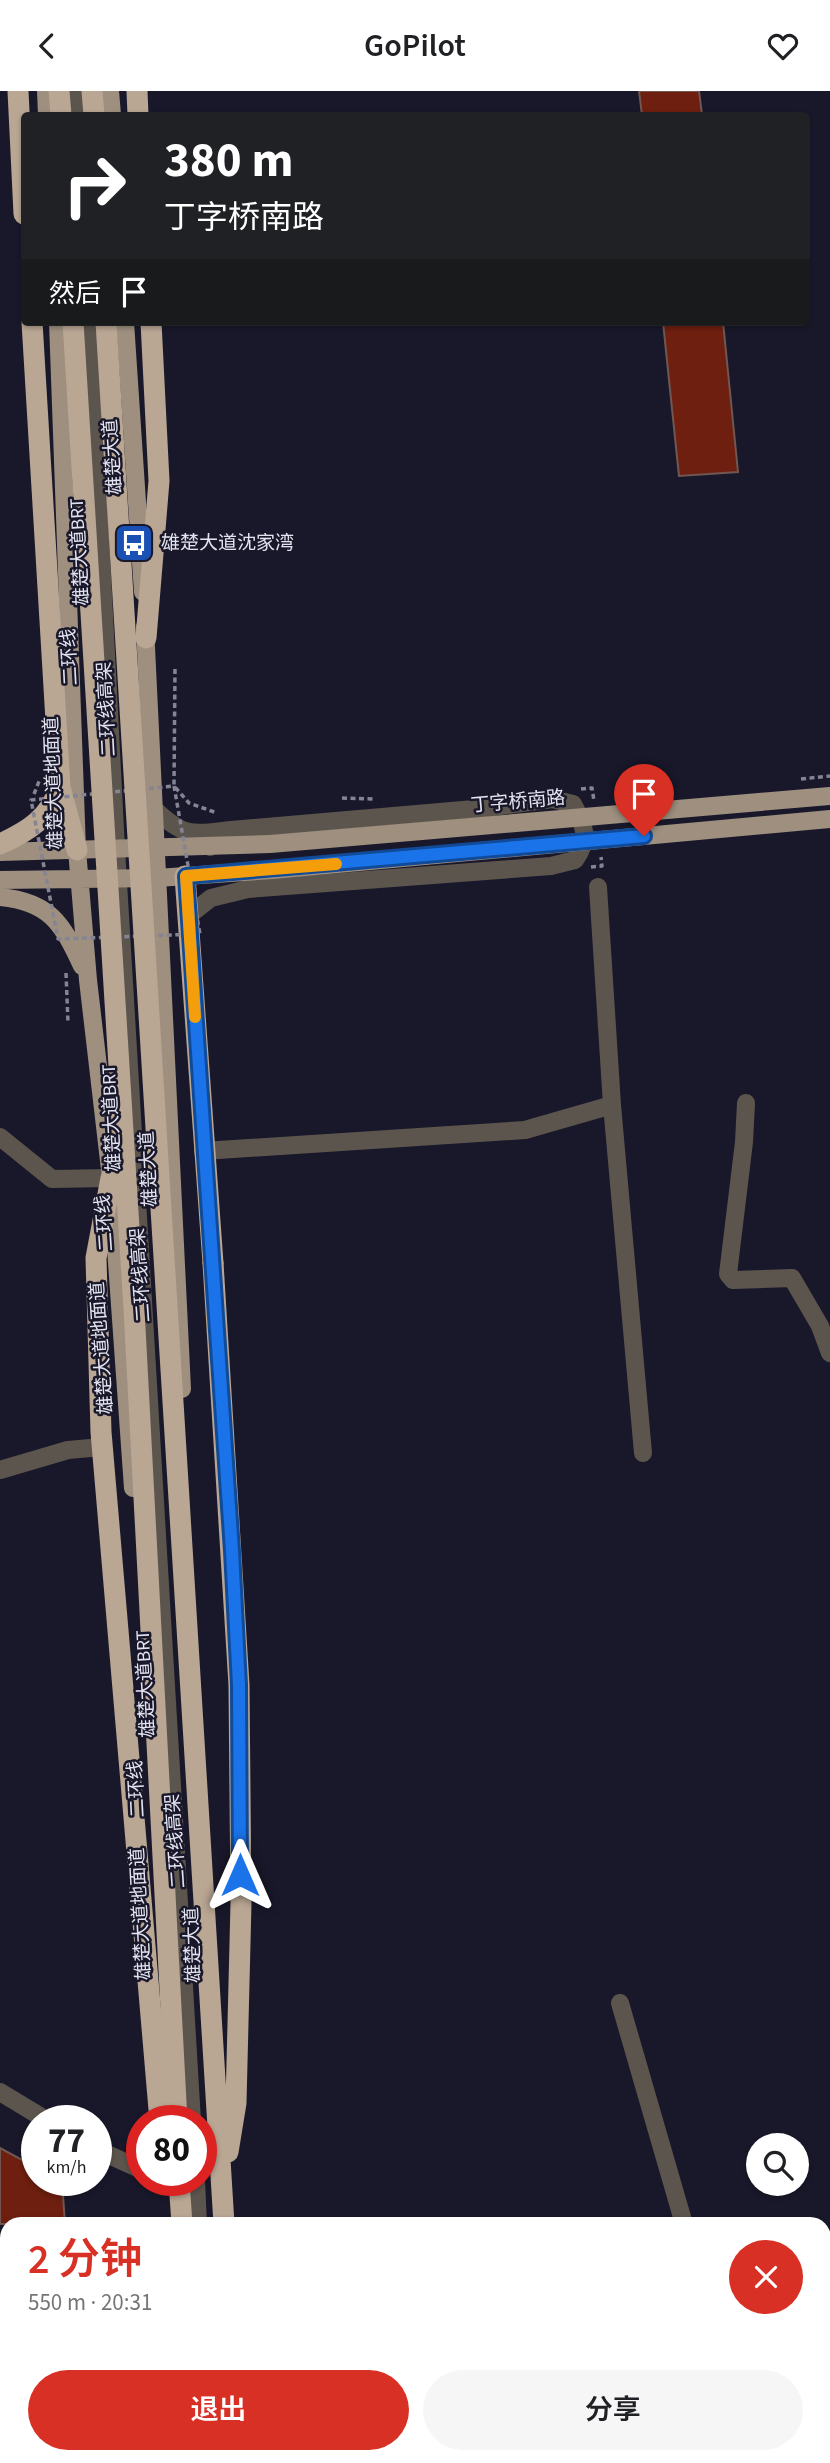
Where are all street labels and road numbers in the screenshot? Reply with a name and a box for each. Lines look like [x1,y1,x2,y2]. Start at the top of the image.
street label: 雄楚大道 [97,418,129,496]
street label: 雄楚大道BRT [64,497,96,607]
street label: 二环线 [55,628,85,686]
street label: 二环线高架 [91,661,123,757]
street label: 雄楚大道地面道 [38,716,70,850]
street label: 丁字桥南路 [469,784,567,820]
street label: 雄楚大道BRT [96,1063,128,1173]
street label: 雄楚大道 [134,1130,164,1208]
street label: 二环线 [90,1194,120,1252]
street label: 二环线高架 [124,1227,158,1323]
street label: 雄楚大道地面道 [84,1281,120,1415]
street label: 雄楚大道BRT [130,1629,162,1739]
street label: 二环线 [122,1760,152,1818]
street label: 二环线高架 [159,1793,193,1889]
street label: 雄楚大道地面道 [124,1847,158,1981]
street label: 雄楚大道 [178,1907,208,1983]

